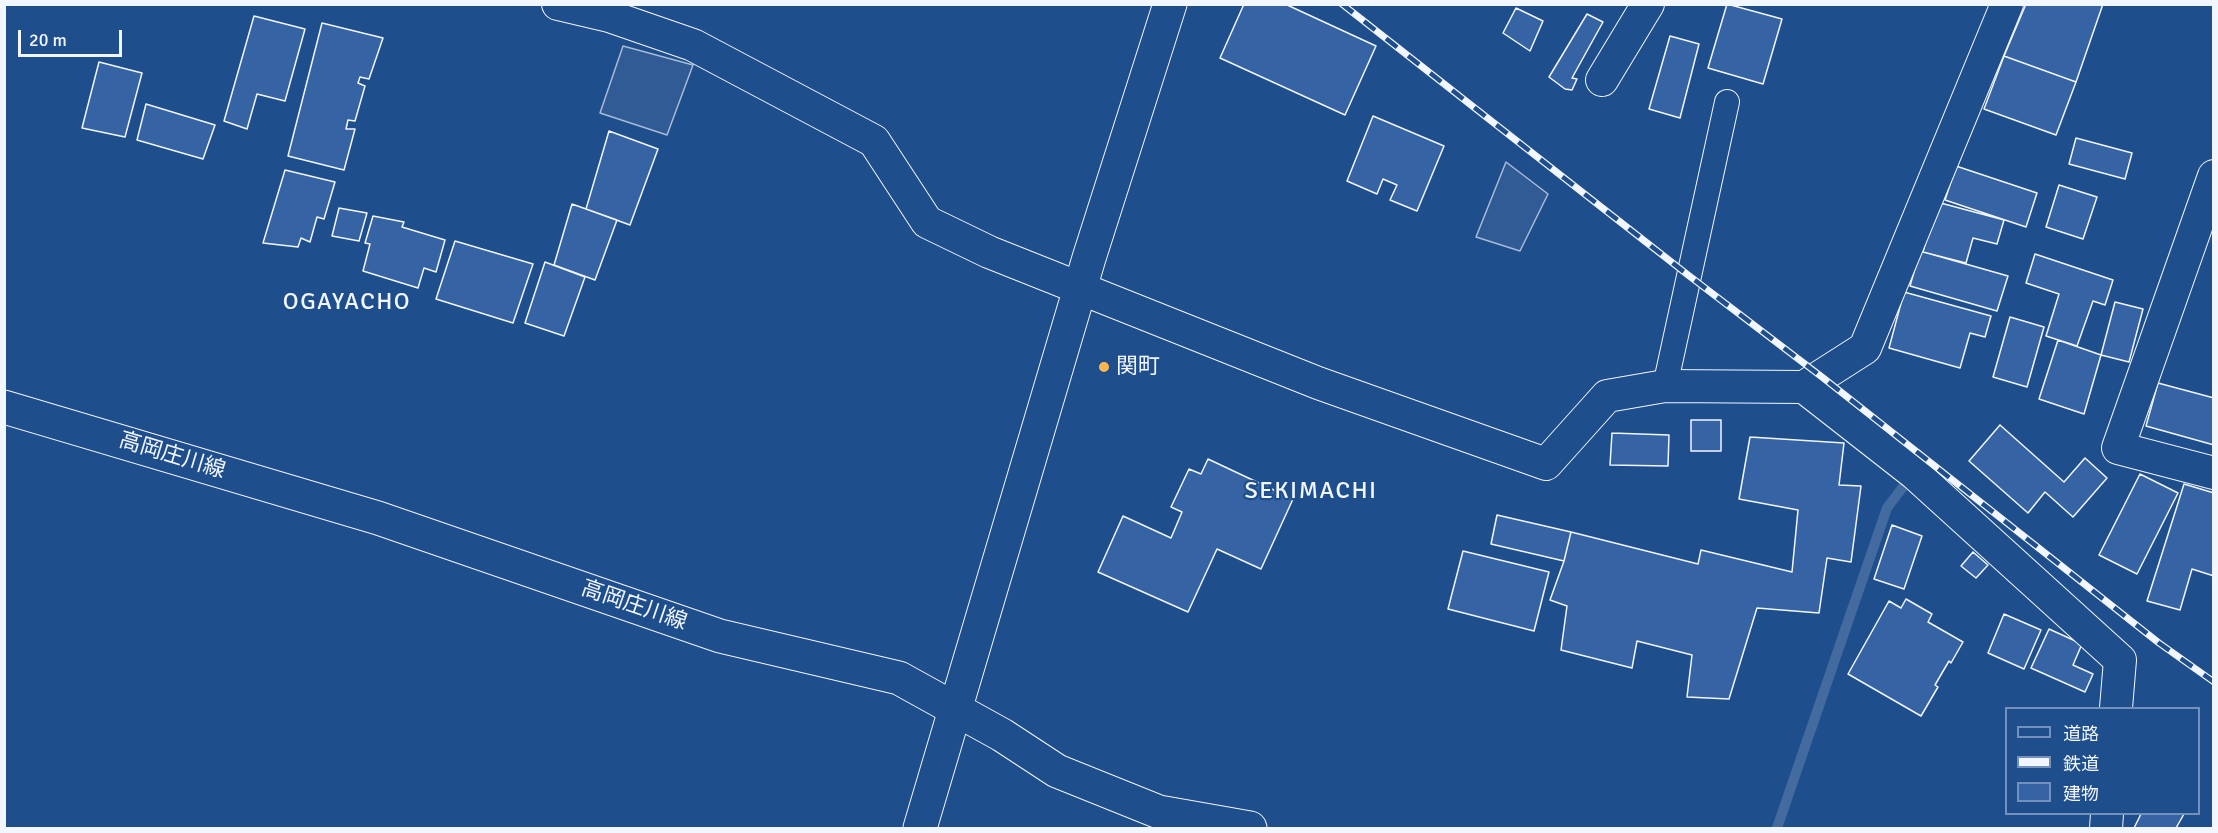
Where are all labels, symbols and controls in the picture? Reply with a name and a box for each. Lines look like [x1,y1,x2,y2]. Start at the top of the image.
scale bar [21,18,124,56]
text: 20 m [29,29,67,51]
district label: OGAYACHO [283,289,411,317]
place label: 関町 [1116,354,1160,380]
marker: 関町 [1097,360,1111,374]
street label: 高岡庄川線 [116,427,228,485]
district label: SEKIMACHI [1244,478,1378,506]
street label: 高岡庄川線 [578,576,690,636]
legend [2005,707,2200,815]
text: 道路 [2063,723,2099,745]
text: 鉄道 [2063,753,2099,775]
text: 建物 [2063,783,2099,805]

